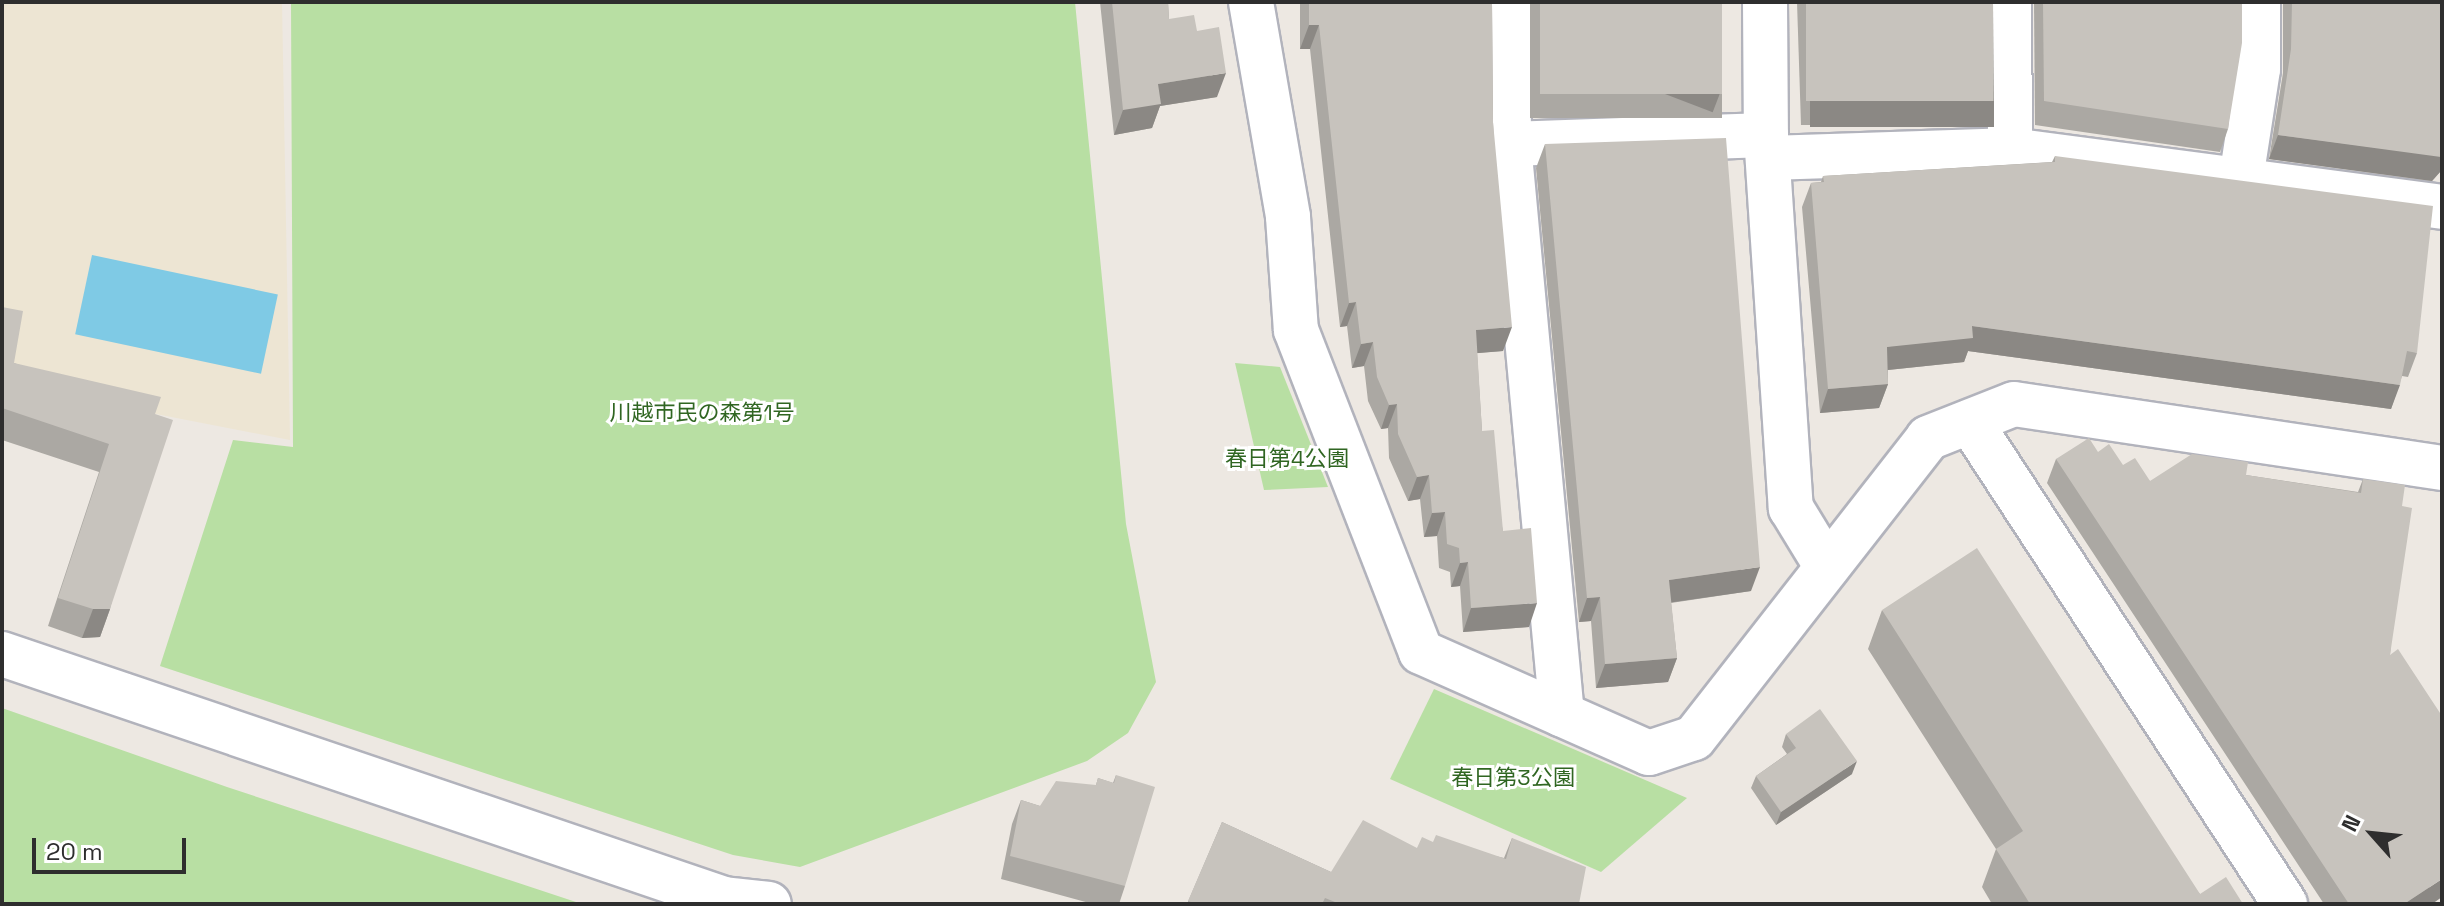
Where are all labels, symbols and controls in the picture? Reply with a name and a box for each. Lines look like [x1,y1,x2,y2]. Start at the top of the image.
park label: 川越市民の森第1号 [609,400,795,426]
park label: 春日第4公園 [1225,446,1349,472]
park label: 春日第3公園 [1451,765,1575,791]
north arrow [2332,794,2412,874]
text: N [2335,810,2366,836]
scale bar [36,822,190,872]
text: 20 m [46,836,103,867]

